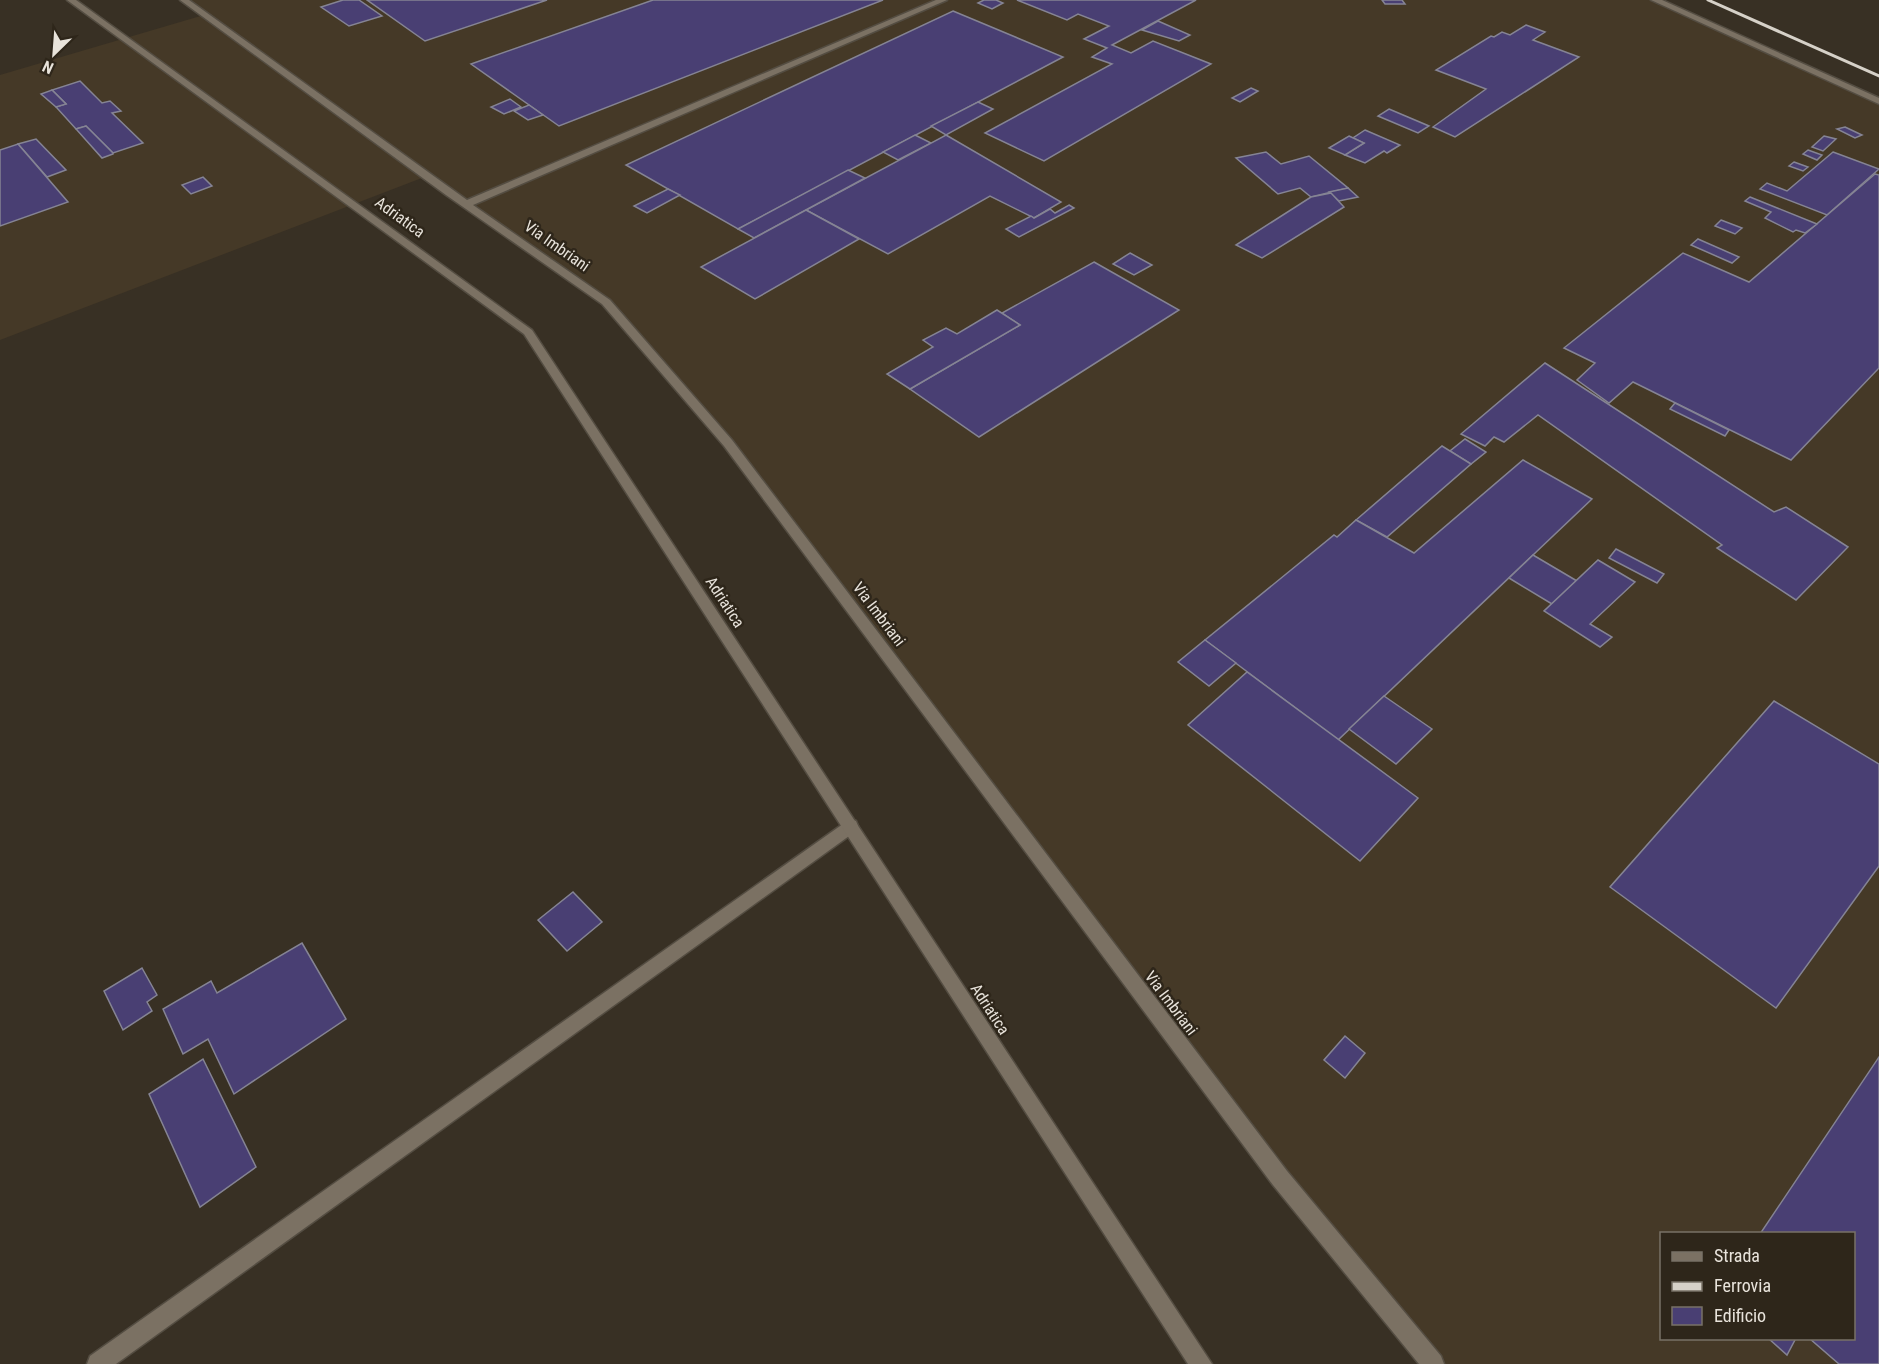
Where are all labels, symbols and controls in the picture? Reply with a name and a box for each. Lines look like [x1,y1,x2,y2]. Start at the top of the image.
north arrow [24,24,84,84]
text: N [39,56,56,78]
street label: Adriatica [371,193,429,241]
street label: Via Imbriani [521,217,593,275]
street label: Adriatica [702,573,748,631]
street label: Via Imbriani [849,578,909,650]
street label: Via Imbriani [1141,967,1201,1039]
street label: Adriatica [967,980,1013,1038]
legend [1660,1232,1855,1340]
text: Strada [1714,1245,1760,1266]
text: Ferrovia [1714,1275,1771,1296]
text: Edificio [1714,1305,1766,1326]

